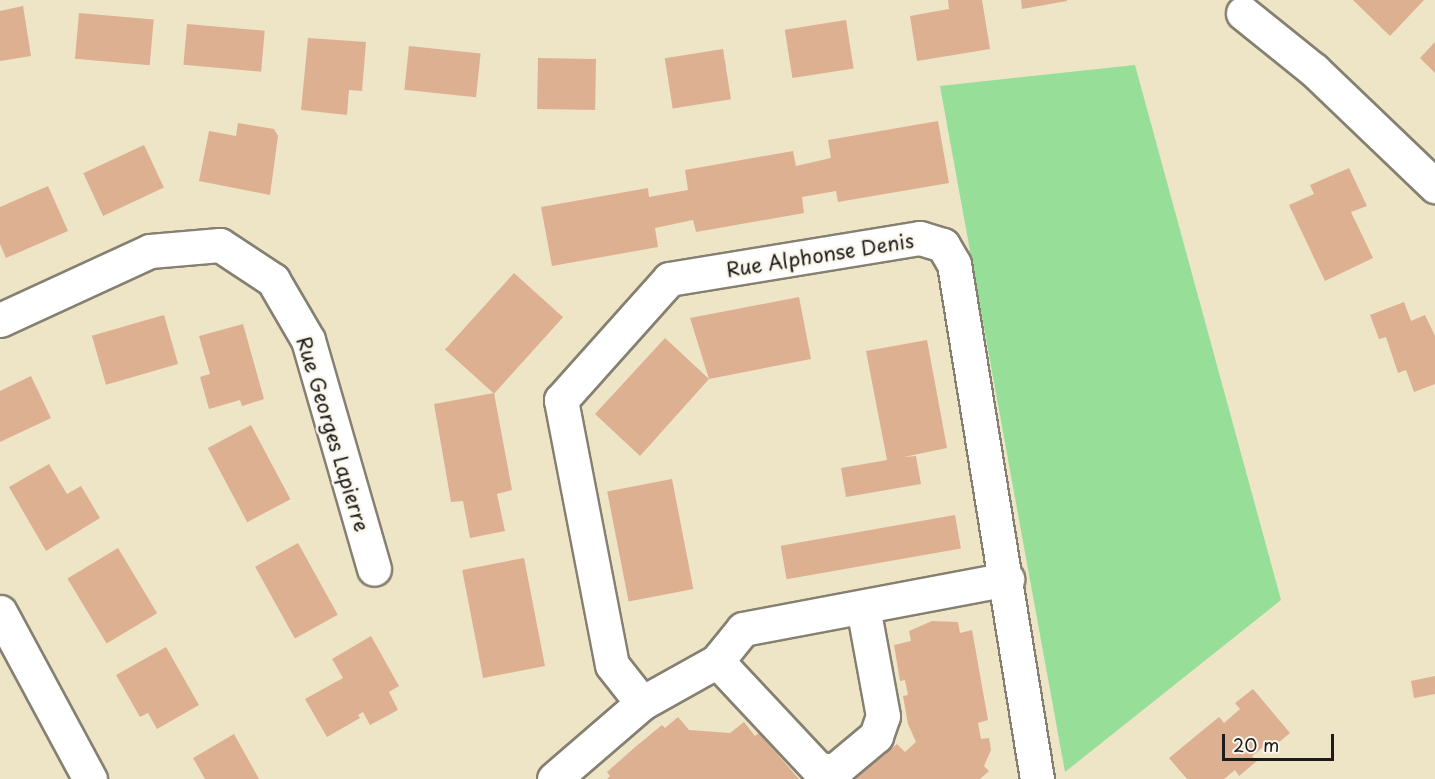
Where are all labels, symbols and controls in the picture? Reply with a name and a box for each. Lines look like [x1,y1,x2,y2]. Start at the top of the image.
street label: Rue Alphonse Denis [724,228,916,282]
street label: Rue Georges Lapierre [291,332,375,536]
scale bar [1225,722,1338,760]
text: 20 m [1233,731,1279,758]

